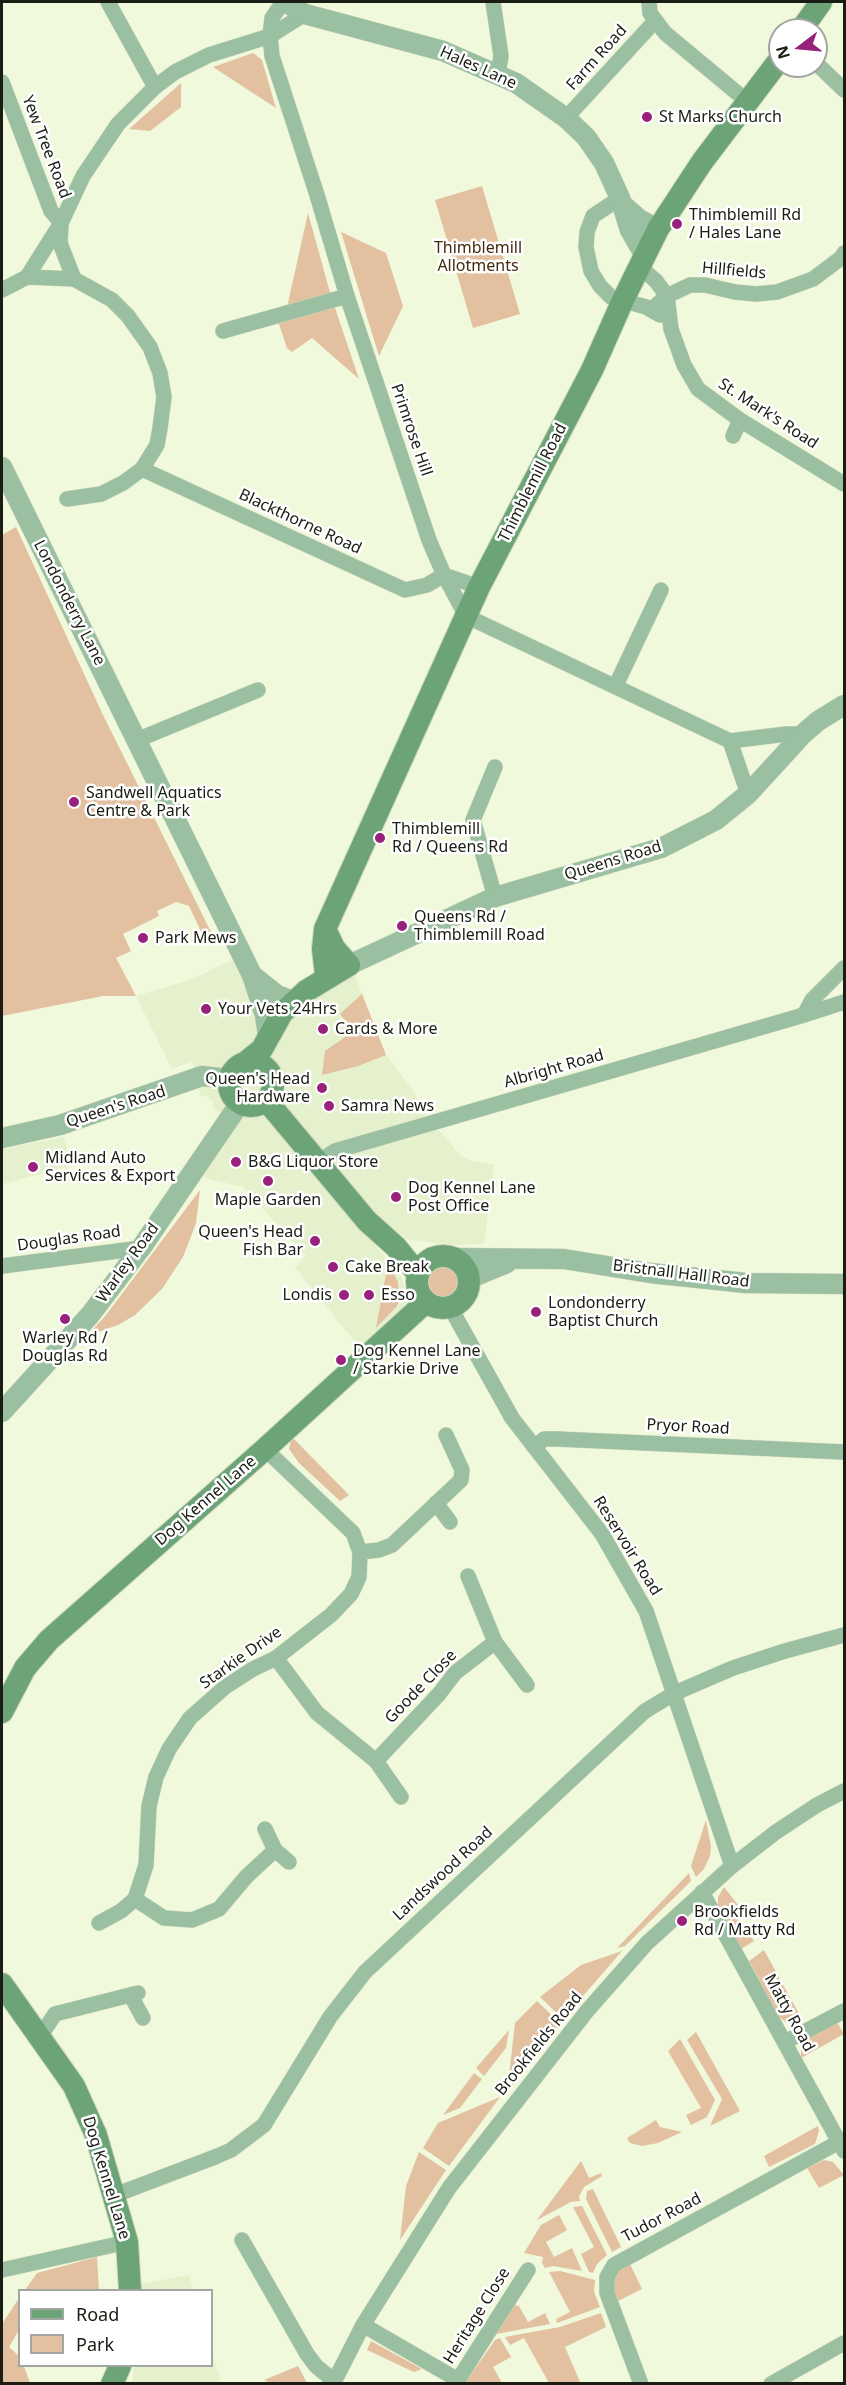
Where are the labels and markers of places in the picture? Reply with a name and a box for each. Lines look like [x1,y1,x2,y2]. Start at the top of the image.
place label: St Marks Church [659,107,782,127]
marker: St Marks Church [640,110,654,124]
place label: Thimblemill Rd / Hales Lane [689,205,801,243]
marker: Thimblemill Rd / Hales Lane [670,217,684,231]
place label: Sandwell Aquatics Centre & Park [86,783,222,821]
marker: Sandwell Aquatics Centre & Park [67,795,81,809]
place label: Thimblemill Rd / Queens Rd [392,819,508,857]
marker: Thimblemill Rd / Queens Rd [373,831,387,845]
place label: Queens Rd / Thimblemill Road [414,907,545,945]
marker: Queens Rd / Thimblemill Road [395,919,409,933]
place label: Park Mews [155,928,236,948]
marker: Park Mews [136,931,150,945]
place label: Your Vets 24Hrs [218,999,337,1019]
marker: Your Vets 24Hrs [199,1002,213,1016]
place label: Cards & More [335,1019,437,1039]
marker: Cards & More [316,1022,330,1036]
place label: Queen's Head Hardware [205,1069,310,1107]
marker: Queen's Head Hardware [315,1081,329,1095]
place label: Samra News [341,1096,434,1116]
marker: Samra News [322,1099,336,1113]
place label: Midland Auto Services & Export [45,1148,175,1186]
place label: B&G Liquor Store [248,1152,378,1172]
marker: B&G Liquor Store [229,1155,243,1169]
marker: Midland Auto Services & Export [26,1160,40,1174]
marker: Maple Garden [261,1174,275,1188]
place label: Dog Kennel Lane Post Office [408,1178,536,1216]
place label: Maple Garden [215,1190,321,1210]
marker: Dog Kennel Lane Post Office [389,1190,403,1204]
place label: Queen's Head Fish Bar [198,1222,303,1260]
marker: Queen's Head Fish Bar [308,1234,322,1248]
place label: Cake Break [345,1257,429,1277]
marker: Cake Break [326,1260,340,1274]
place label: Londis [282,1285,332,1305]
place label: Esso [381,1285,415,1305]
marker: Londis [337,1288,351,1302]
marker: Esso [362,1288,376,1302]
place label: Londonderry Baptist Church [548,1293,658,1331]
marker: Londonderry Baptist Church [529,1305,543,1319]
marker: Warley Rd / Douglas Rd [58,1312,72,1326]
place label: Warley Rd / Douglas Rd [22,1328,108,1366]
place label: Dog Kennel Lane / Starkie Drive [353,1341,481,1379]
marker: Dog Kennel Lane / Starkie Drive [334,1353,348,1367]
place label: Brookfields Rd / Matty Rd [694,1902,795,1940]
marker: Brookfields Rd / Matty Rd [675,1914,689,1928]

